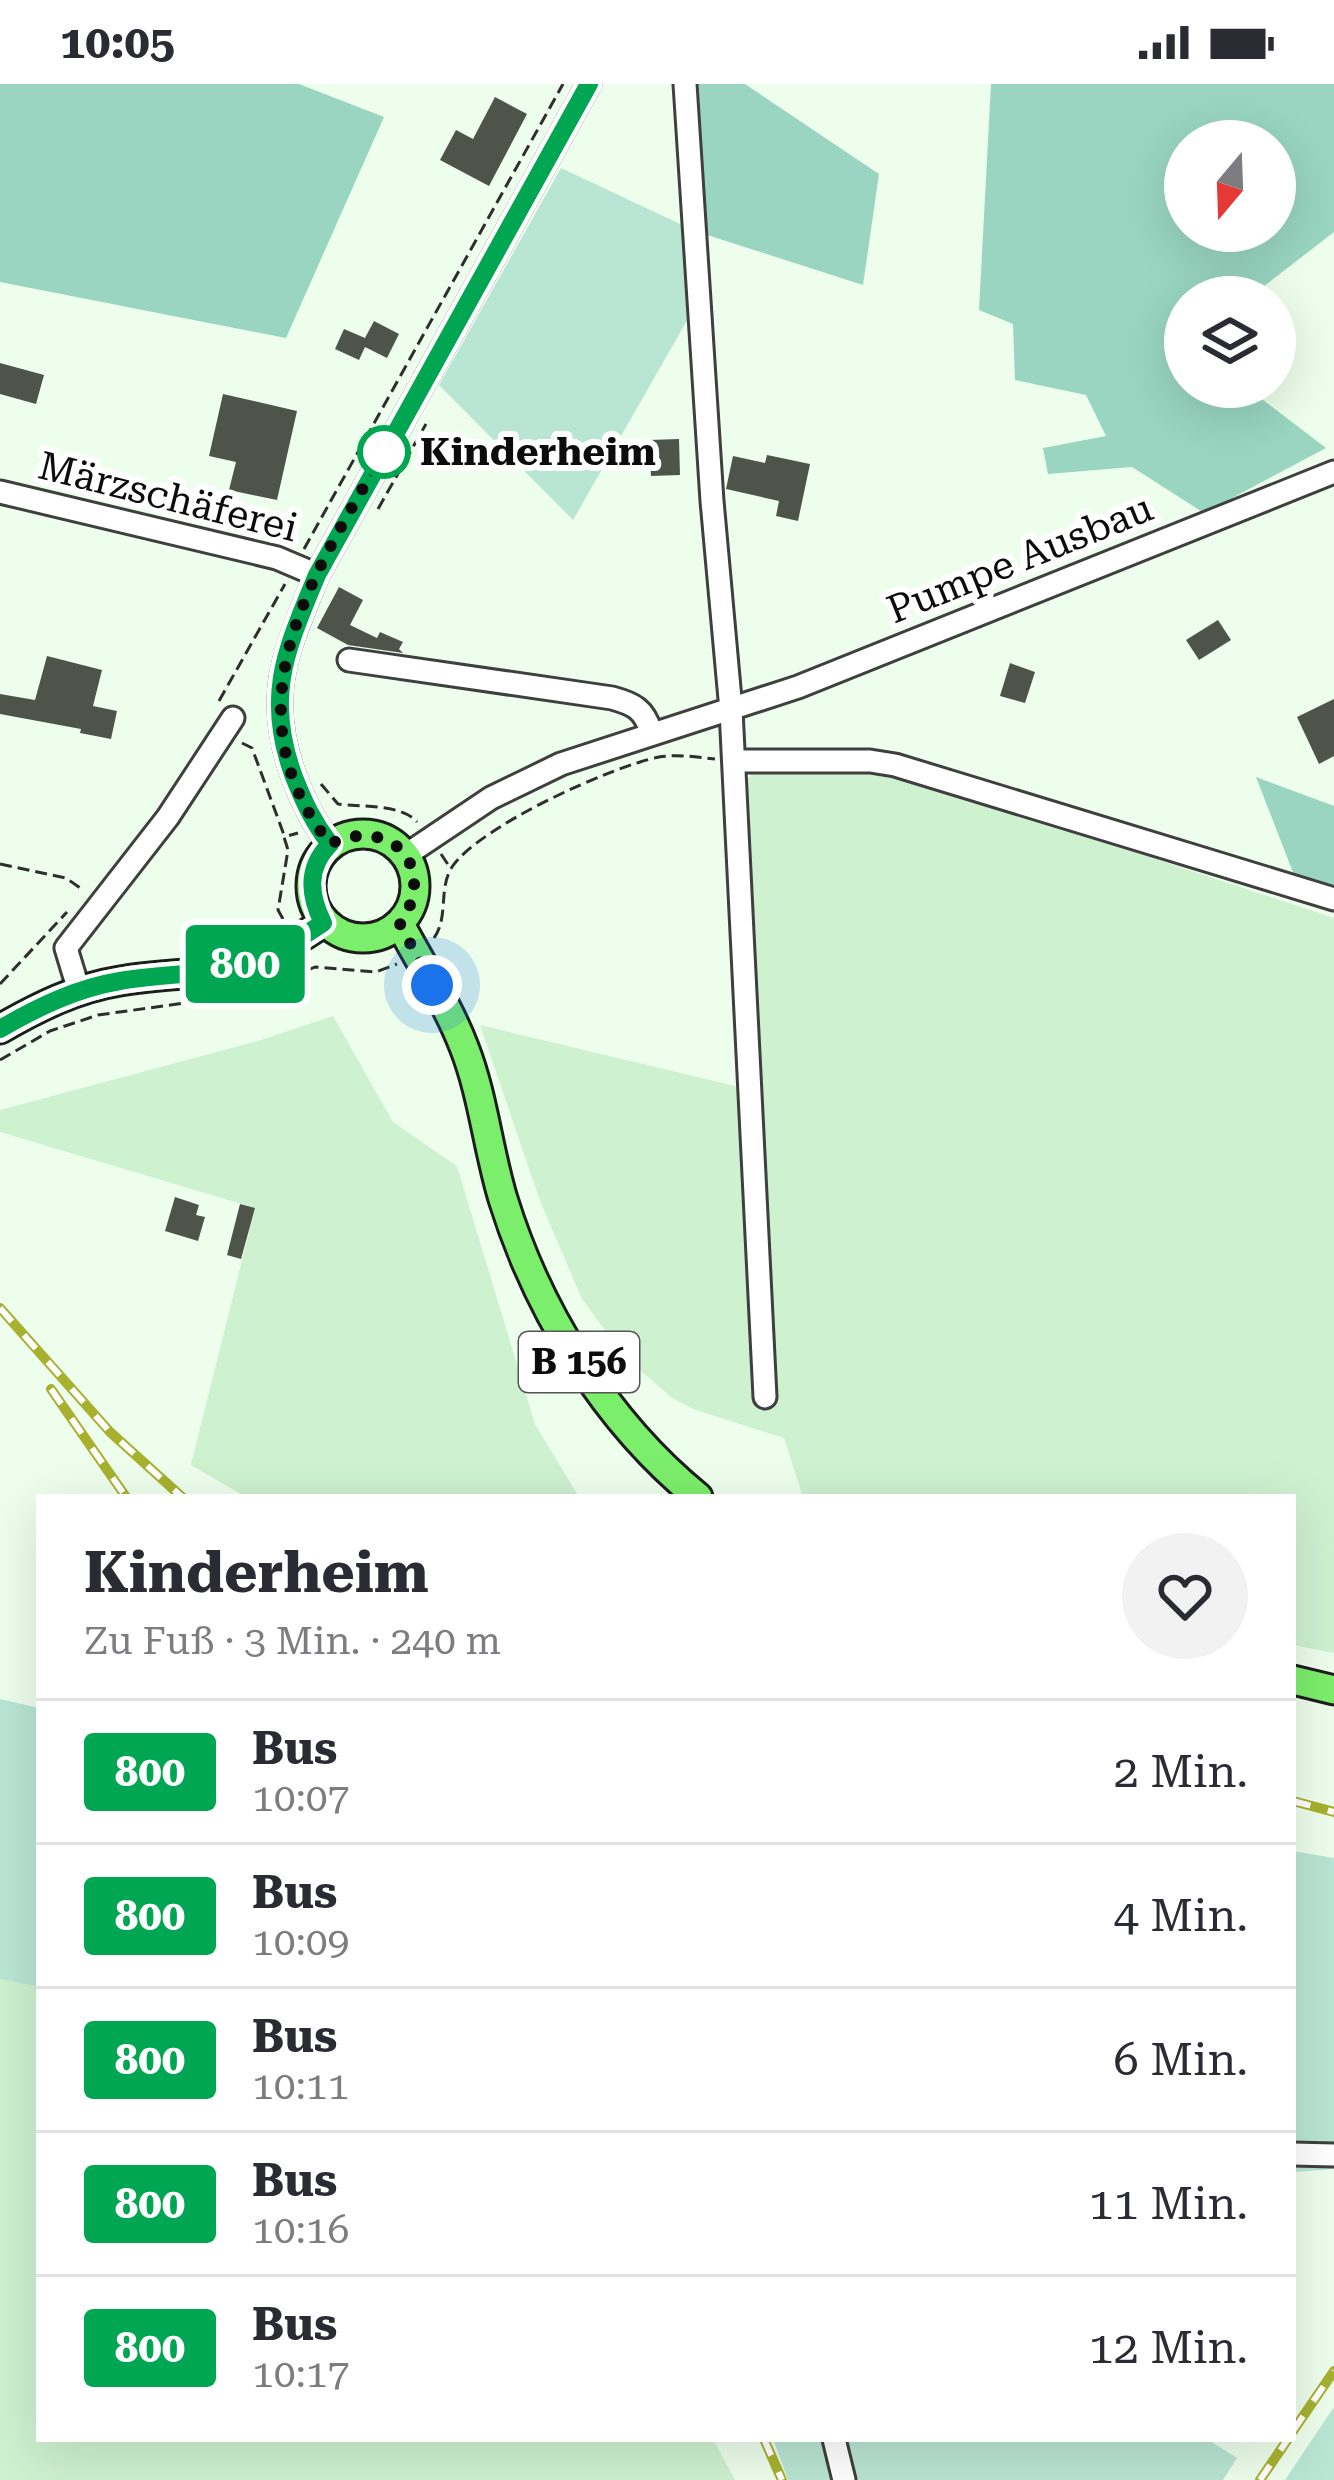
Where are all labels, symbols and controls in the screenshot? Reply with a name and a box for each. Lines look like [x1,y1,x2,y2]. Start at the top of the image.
text: 10:05 [60,16,175,69]
north arrow [1164,120,1296,252]
map controls [1164,120,1296,408]
button: layers [1164,276,1296,408]
marker: Kinderheim [359,427,409,477]
place label: Kinderheim [420,429,656,475]
street label: Märzschäferei [34,443,302,551]
street label: Pumpe Ausbau [881,485,1159,633]
line badge: 800 [176,925,314,1003]
text: 800 [210,939,280,988]
your location [402,955,462,1015]
road number: B 156 [519,1332,639,1392]
button: heart [1122,1533,1248,1659]
text: Kinderheim [84,1539,429,1606]
text: Zu Fuß · 3 Min. · 240 m [84,1618,501,1664]
text: Bus [252,1722,337,1775]
text: 2 Min. [1114,1745,1248,1798]
text: 800 [115,1747,185,1796]
text: 10:07 [252,1775,349,1821]
text: Bus [252,1866,337,1919]
text: 4 Min. [1114,1889,1248,1942]
text: 800 [115,1891,185,1940]
text: 10:09 [252,1919,349,1965]
text: Bus [252,2010,337,2063]
text: 6 Min. [1114,2033,1248,2086]
text: 800 [115,2035,185,2084]
text: 10:11 [252,2063,349,2109]
text: Bus [252,2154,337,2207]
text: 11 Min. [1088,2177,1248,2230]
text: 800 [115,2179,185,2228]
text: 10:16 [252,2207,349,2253]
text: Bus [252,2298,337,2351]
text: 12 Min. [1088,2321,1248,2374]
text: 800 [115,2323,185,2372]
text: 10:17 [252,2351,349,2397]

